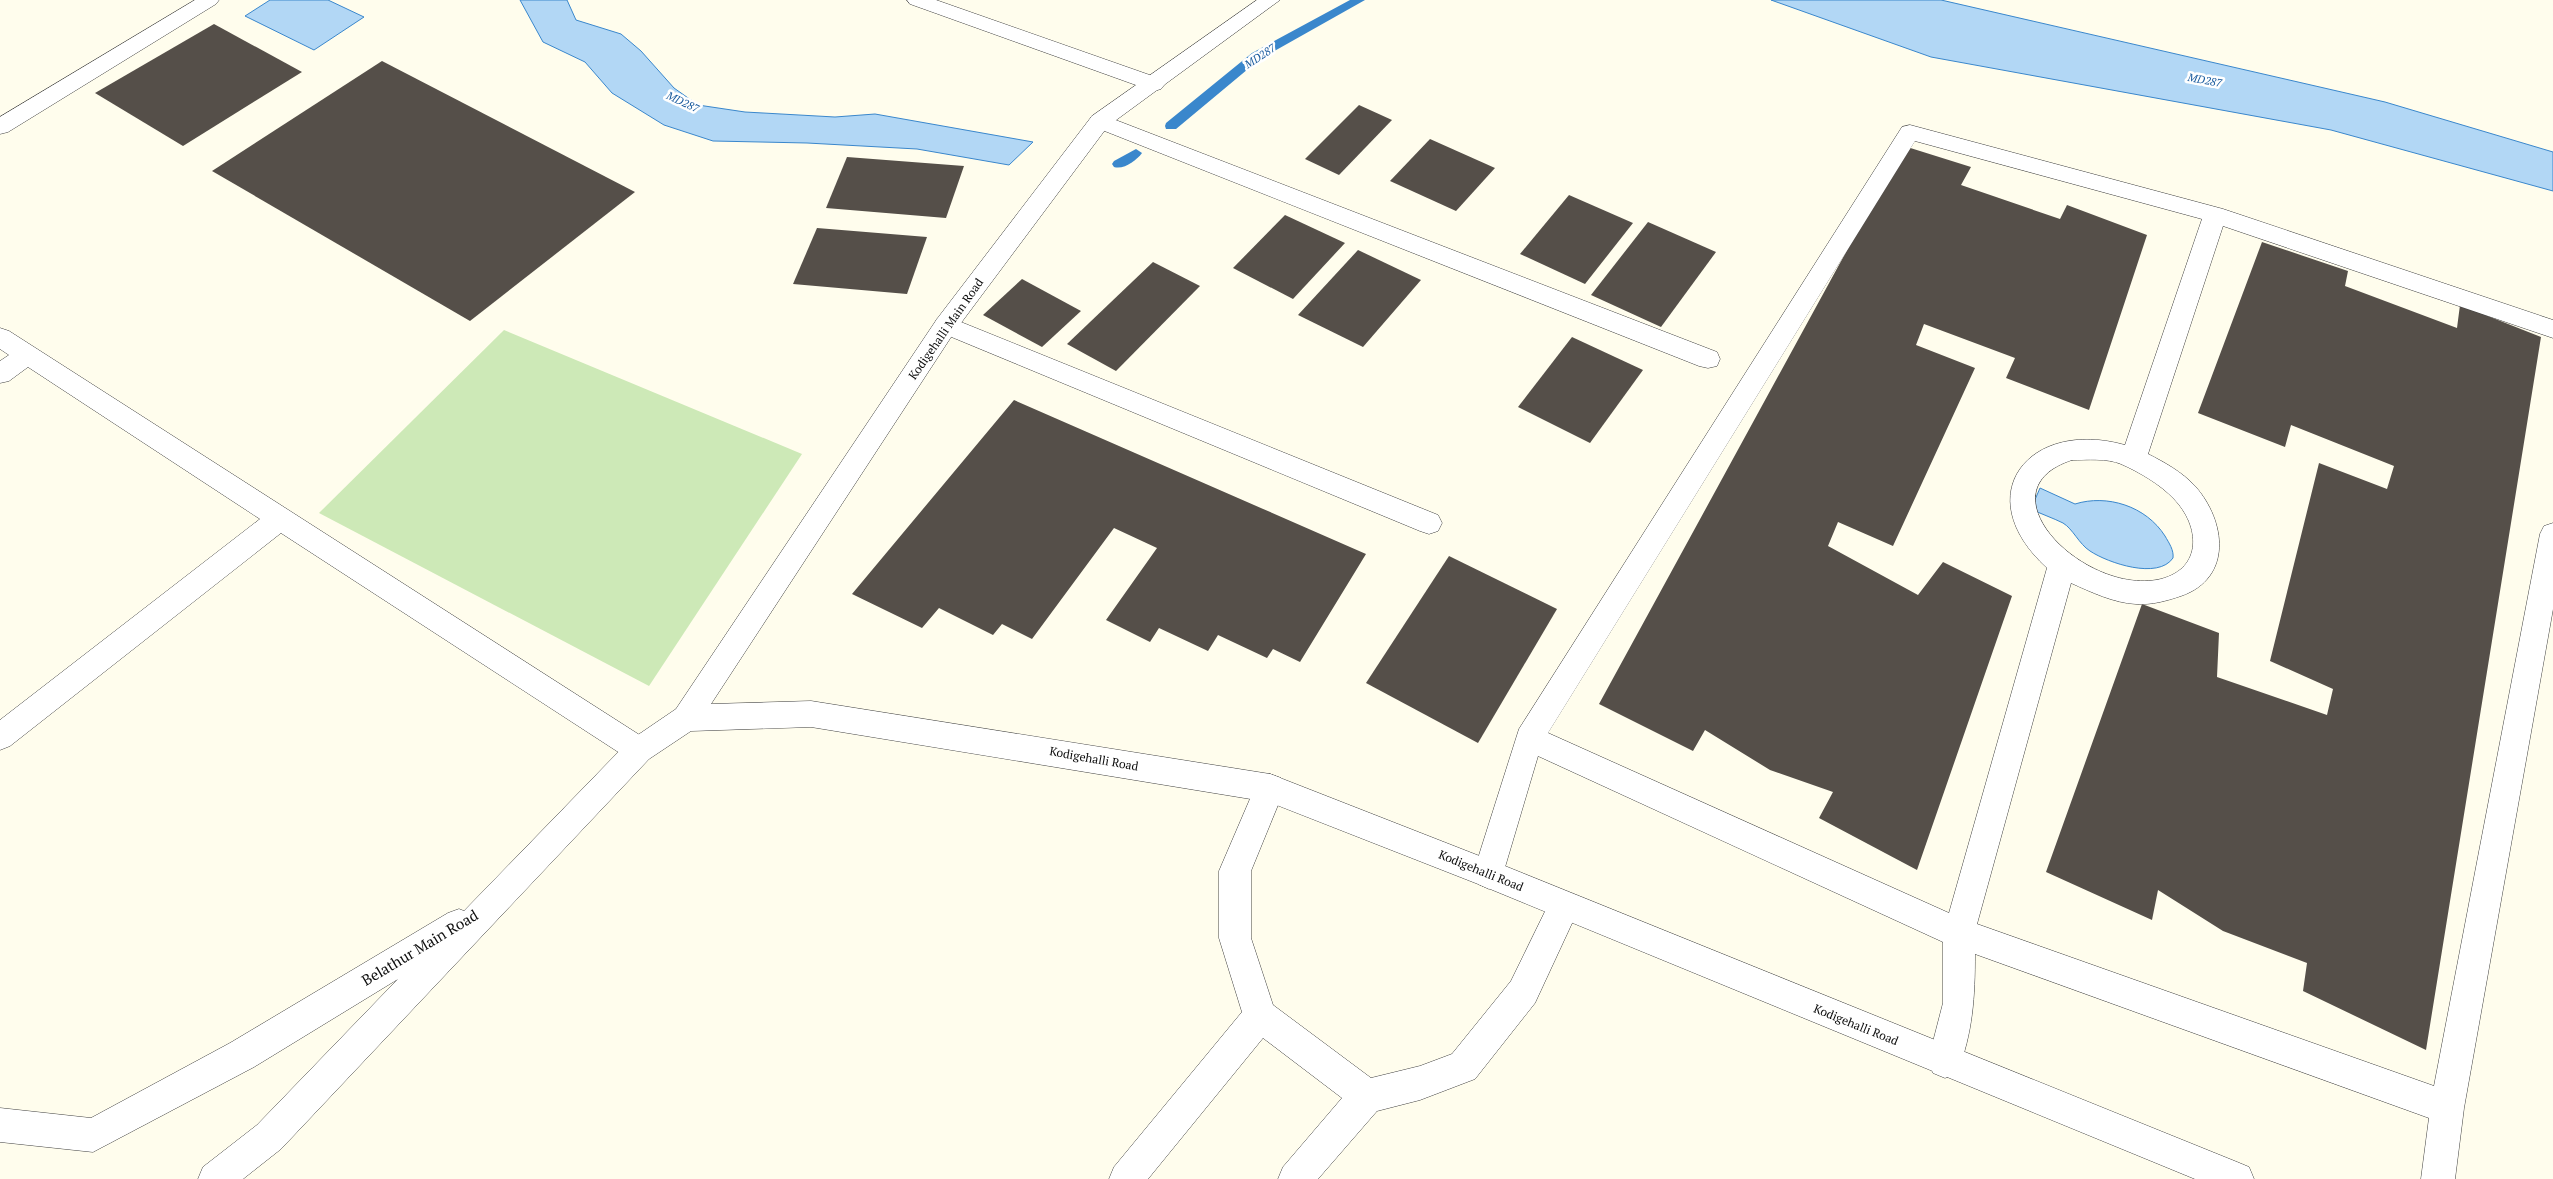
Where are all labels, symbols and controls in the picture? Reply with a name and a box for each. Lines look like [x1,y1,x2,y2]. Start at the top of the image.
water label: MD287 [1241,41,1278,72]
water label: MD287 [2186,70,2223,90]
water label: MD287 [664,88,702,116]
street label: Kodigehalli Main Road [905,275,986,382]
street label: Kodigehalli Road [1048,743,1140,774]
street label: Kodigehalli Road [1437,847,1526,894]
street label: Belathur Main Road [358,904,481,990]
street label: Kodigehalli Road [1812,1001,1901,1048]

